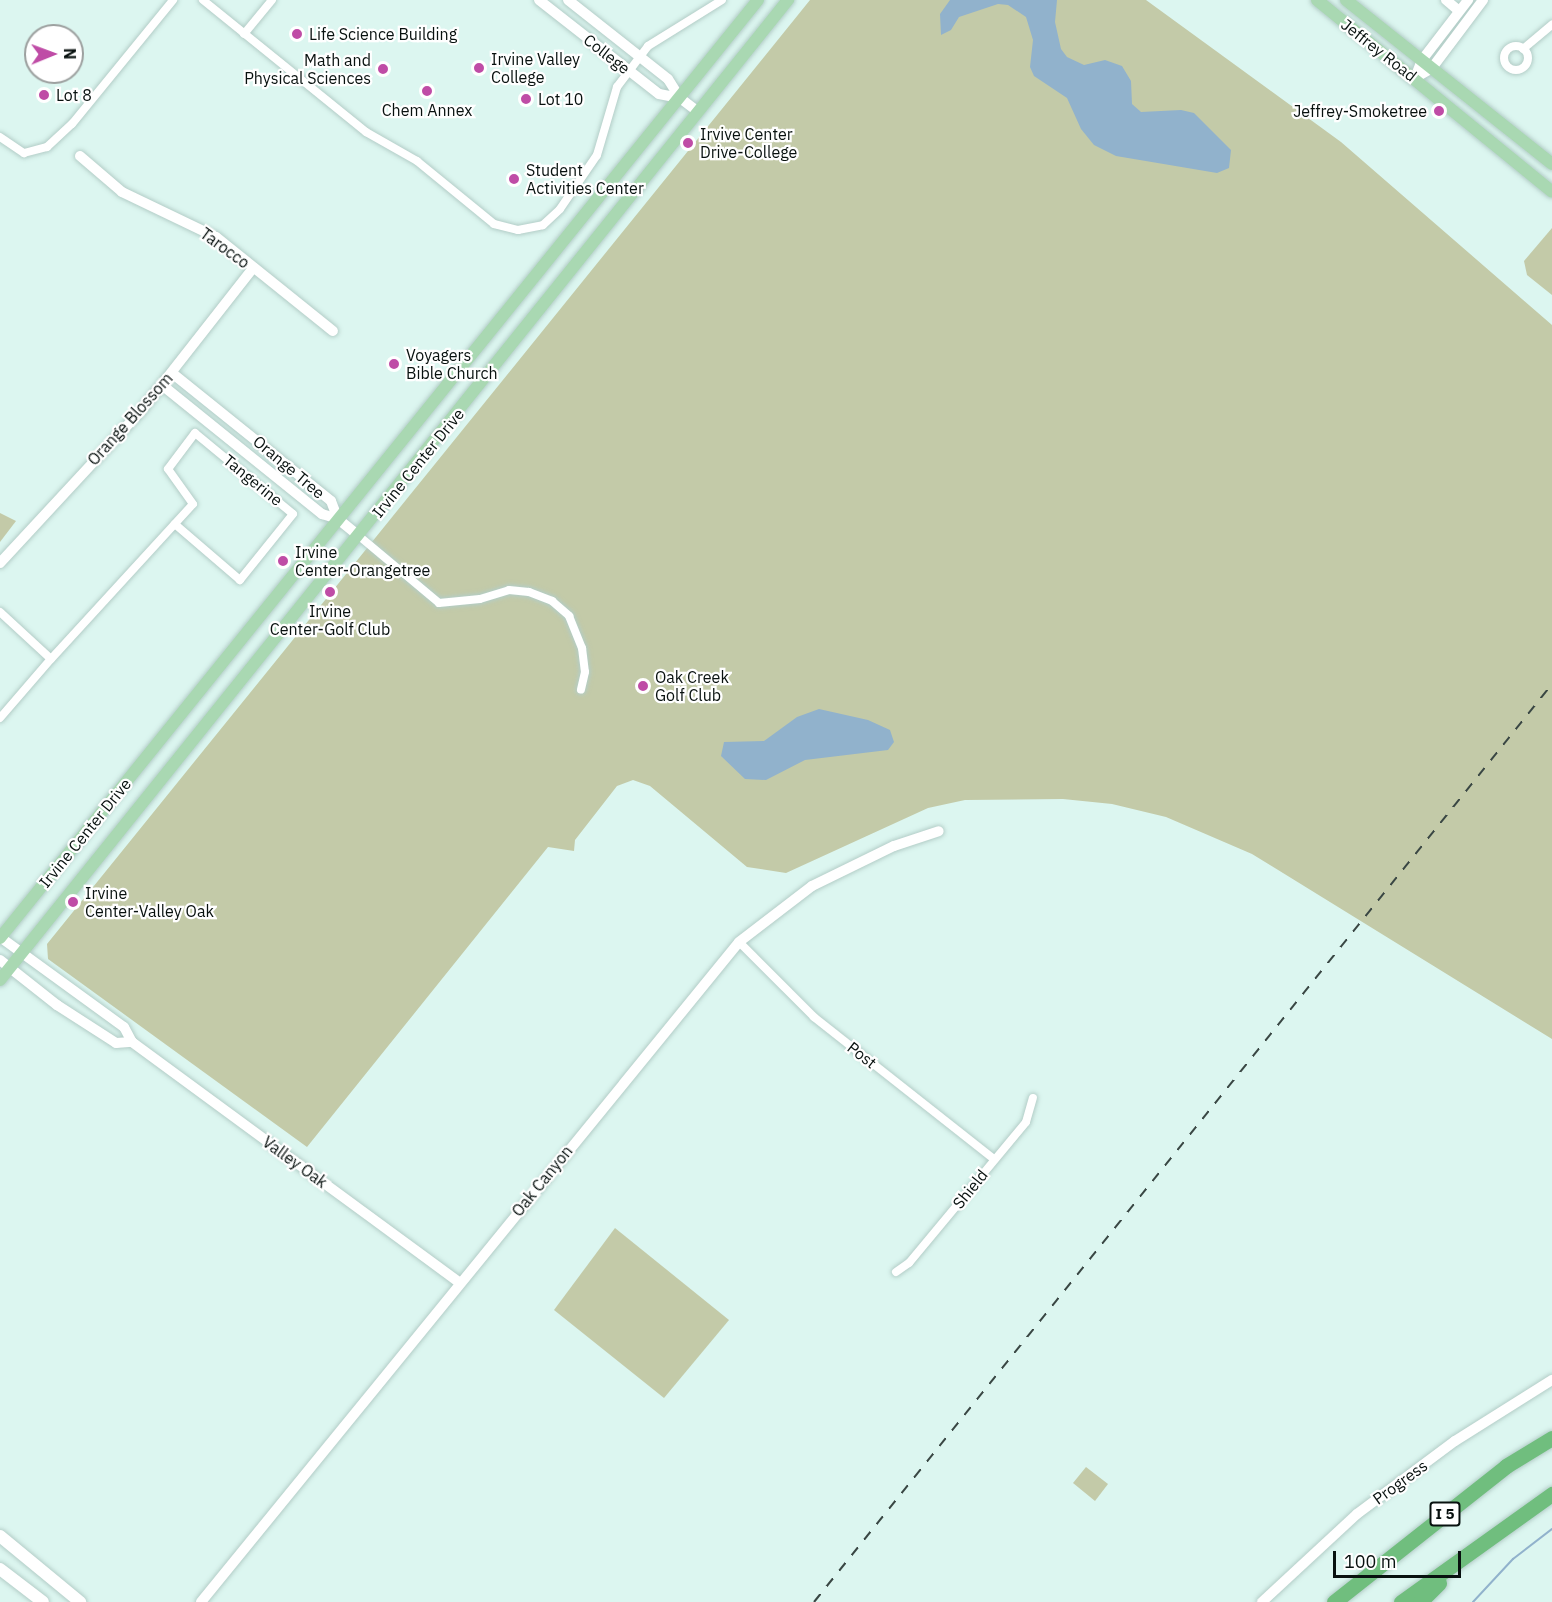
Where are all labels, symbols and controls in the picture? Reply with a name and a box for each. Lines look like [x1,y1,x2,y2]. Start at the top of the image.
street label: Jeffrey Road [1337,15,1421,85]
north arrow [24,24,84,84]
place label: Life Science Building [309,24,457,44]
marker: Life Science Building [290,27,304,41]
street label: College [580,30,634,78]
text: N [60,48,80,60]
place label: Irvine Valley College [491,49,580,87]
place label: Math and Physical Sciences [244,50,371,88]
marker: Irvine Valley College [472,61,486,75]
marker: Math and Physical Sciences [376,62,390,76]
marker: Chem Annex [420,84,434,98]
place label: Lot 8 [56,85,92,105]
marker: Lot 8 [37,88,51,102]
place label: Lot 10 [538,89,583,109]
marker: Lot 10 [519,92,533,106]
place label: Chem Annex [382,100,472,120]
place label: Jeffrey-Smoketree [1293,101,1427,121]
marker: Jeffrey-Smoketree [1432,104,1446,118]
place label: Irvive Center Drive-College [700,124,797,162]
marker: Irvive Center Drive-College [681,136,695,150]
place label: Student Activities Center [526,160,644,198]
marker: Student Activities Center [507,172,521,186]
street label: Tarocco [197,224,253,272]
place label: Voyagers Bible Church [406,345,498,383]
marker: Voyagers Bible Church [387,357,401,371]
street label: Orange Blossom [83,369,177,469]
street label: Irvine Center Drive [368,405,468,521]
street label: Orange Tree [249,432,329,502]
street label: Tangerine [220,450,286,510]
place label: Irvine Center-Orangetree [295,542,430,580]
marker: Irvine Center-Orangetree [276,554,290,568]
marker: Irvine Center-Golf Club [323,585,337,599]
place label: Irvine Center-Golf Club [270,601,390,639]
place label: Oak Creek Golf Club [655,667,729,705]
marker: Oak Creek Golf Club [636,679,650,693]
street label: Irvine Center Drive [35,775,135,891]
place label: Irvine Center-Valley Oak [85,883,214,921]
marker: Irvine Center-Valley Oak [66,895,80,909]
street label: Post [844,1038,880,1072]
street label: Valley Oak [259,1132,331,1192]
street label: Oak Canyon [508,1142,576,1220]
street label: Shield [948,1166,992,1212]
street label: Progress [1369,1456,1431,1508]
road number: I 5 [1428,1502,1462,1526]
scale bar [1336,1539,1464,1577]
text: 100 m [1344,1550,1396,1573]

